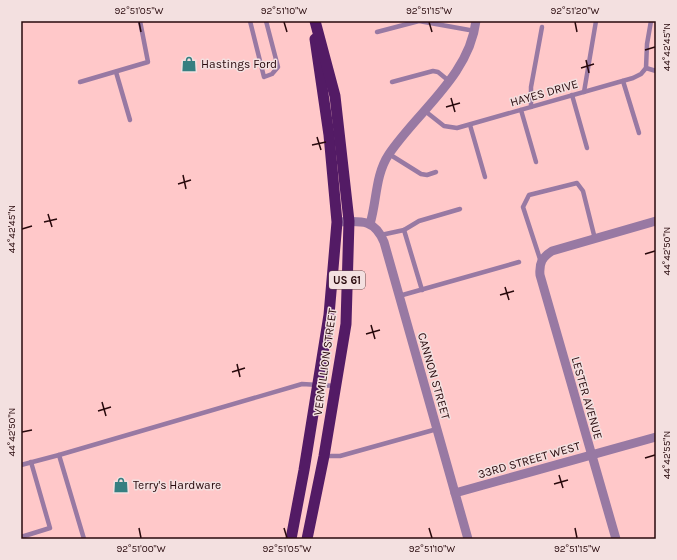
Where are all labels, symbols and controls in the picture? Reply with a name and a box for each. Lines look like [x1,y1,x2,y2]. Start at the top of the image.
text: 92°51'05"W [115,5,163,17]
text: 92°51'10"W [261,5,307,17]
text: 92°51'15"W [406,5,452,17]
text: 92°51'20"W [550,5,600,17]
text: 44°42'45"N [661,23,673,71]
shop icon: Hastings Ford [180,55,198,73]
place label: Hastings Ford [201,57,277,71]
street label: HAYES DRIVE [508,77,580,109]
text: 44°42'45"N [6,205,18,253]
text: 44°42'50"N [661,227,673,275]
road number: US 61 [329,271,365,289]
street label: VERMILLION STREET [311,308,339,416]
street label: CANNON STREET [415,331,453,421]
street label: LESTER AVENUE [569,355,605,441]
text: 44°42'50"N [6,408,18,456]
text: 44°42'55"N [661,431,673,479]
street label: 33RD STREET WEST [476,439,582,481]
shop icon: Terry's Hardware [112,476,130,494]
place label: Terry's Hardware [133,478,221,492]
text: 92°51'00"W [116,543,166,555]
text: 92°51'05"W [263,543,311,555]
text: 92°51'10"W [409,543,455,555]
text: 92°51'15"W [554,543,600,555]

